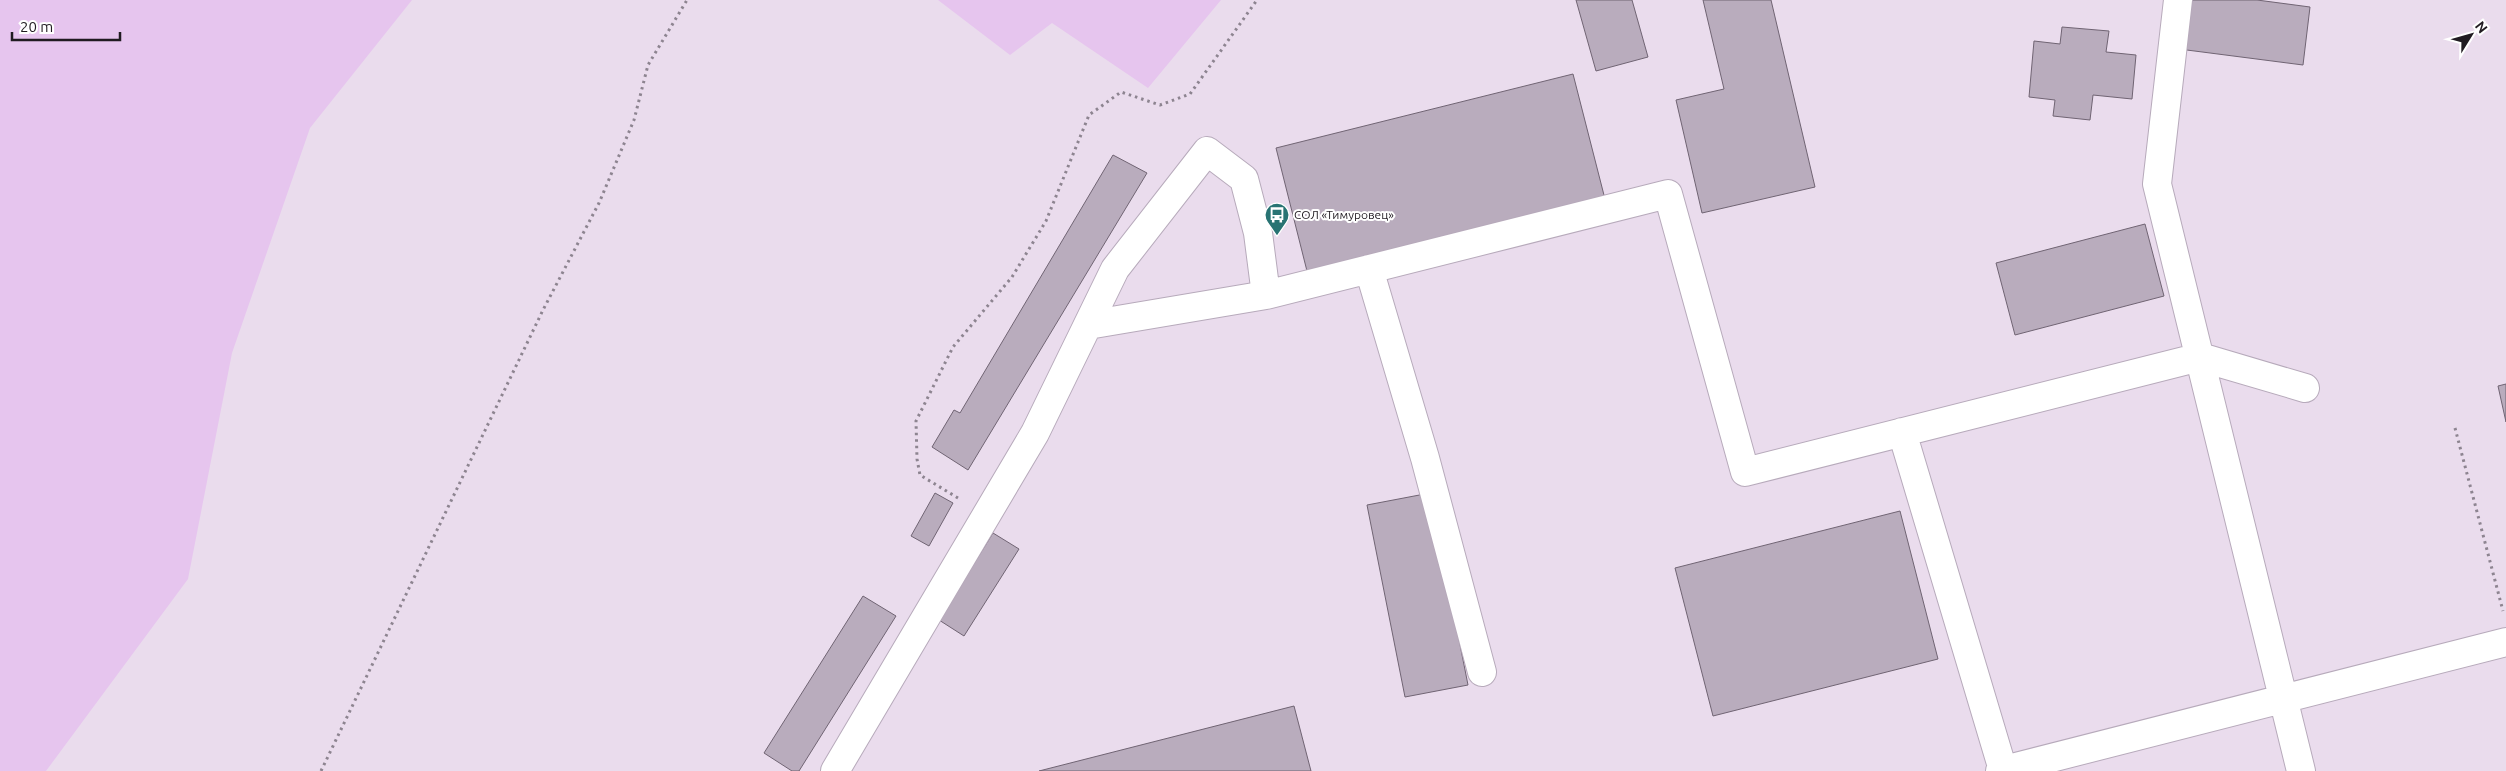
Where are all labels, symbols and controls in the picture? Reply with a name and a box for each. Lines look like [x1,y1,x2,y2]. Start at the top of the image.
scale bar [12,10,120,42]
north arrow [2446,10,2496,60]
text: 20 m [20,18,53,35]
text: N [2472,18,2491,36]
bus stop icon: СОЛ «Тимуровец» [1264,202,1290,236]
place label: СОЛ «Тимуровец» [1294,208,1394,221]

